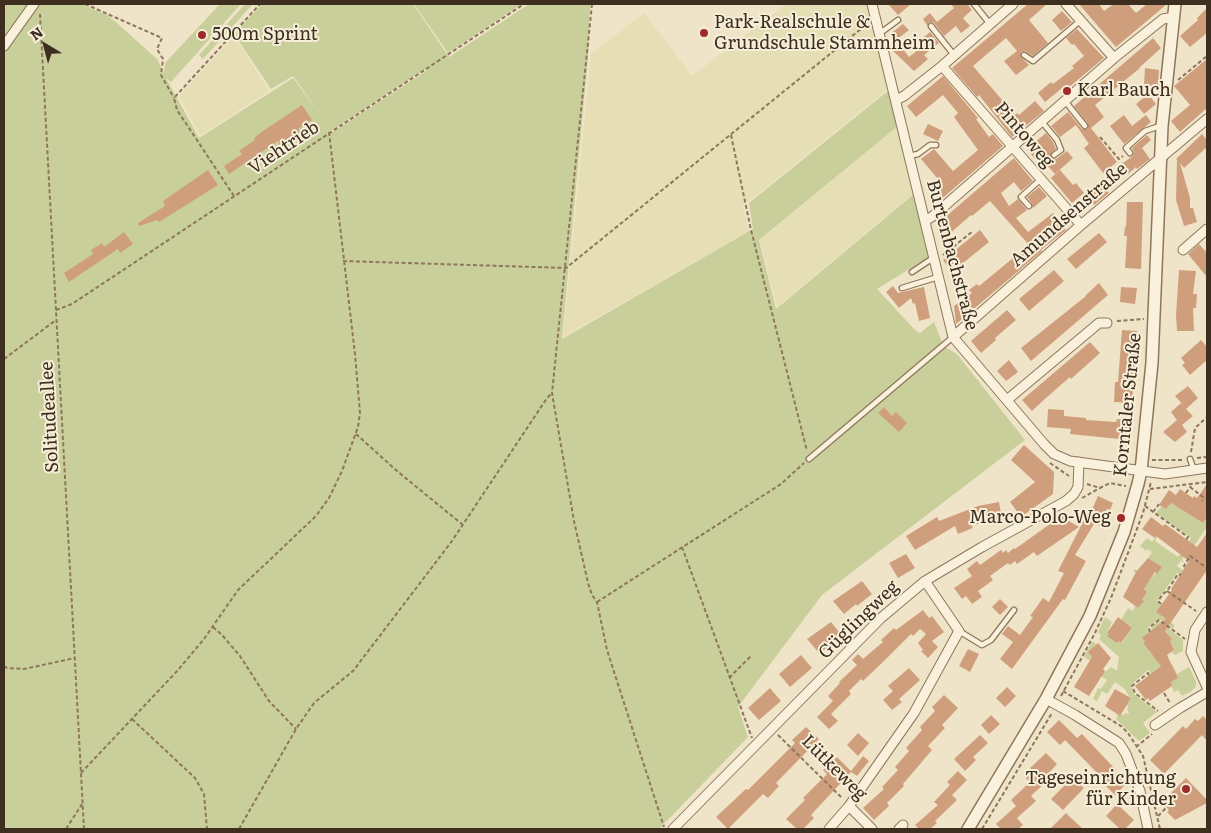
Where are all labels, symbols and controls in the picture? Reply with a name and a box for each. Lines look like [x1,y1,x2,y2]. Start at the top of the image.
place label: Park-Realschule & Grundschule Stammheim [714,12,935,54]
north arrow [20,20,70,70]
text: N [25,21,47,45]
place label: 500m Sprint [212,24,318,46]
marker: Park-Realschule & Grundschule Stammheim [698,27,710,39]
marker: 500m Sprint [196,29,208,41]
place label: Karl Bauch [1077,80,1171,102]
marker: Karl Bauch [1061,85,1073,97]
street label: Pintoweg [989,98,1059,172]
street label: Viehtrieb [245,117,323,179]
street label: Amundsenstraße [1006,158,1132,272]
street label: Burtenbachstraße [921,177,983,333]
street label: Korntaler Straße [1110,332,1146,478]
street label: Solitudeallee [36,361,64,473]
place label: Marco-Polo-Weg [969,507,1111,529]
marker: Marco-Polo-Weg [1115,512,1127,524]
street label: Güglingweg [814,576,904,664]
street label: Lütkeweg [797,731,871,805]
place label: Tageseinrichtung für Kinder [1025,768,1176,811]
marker: Tageseinrichtung für Kinder [1180,783,1192,795]

